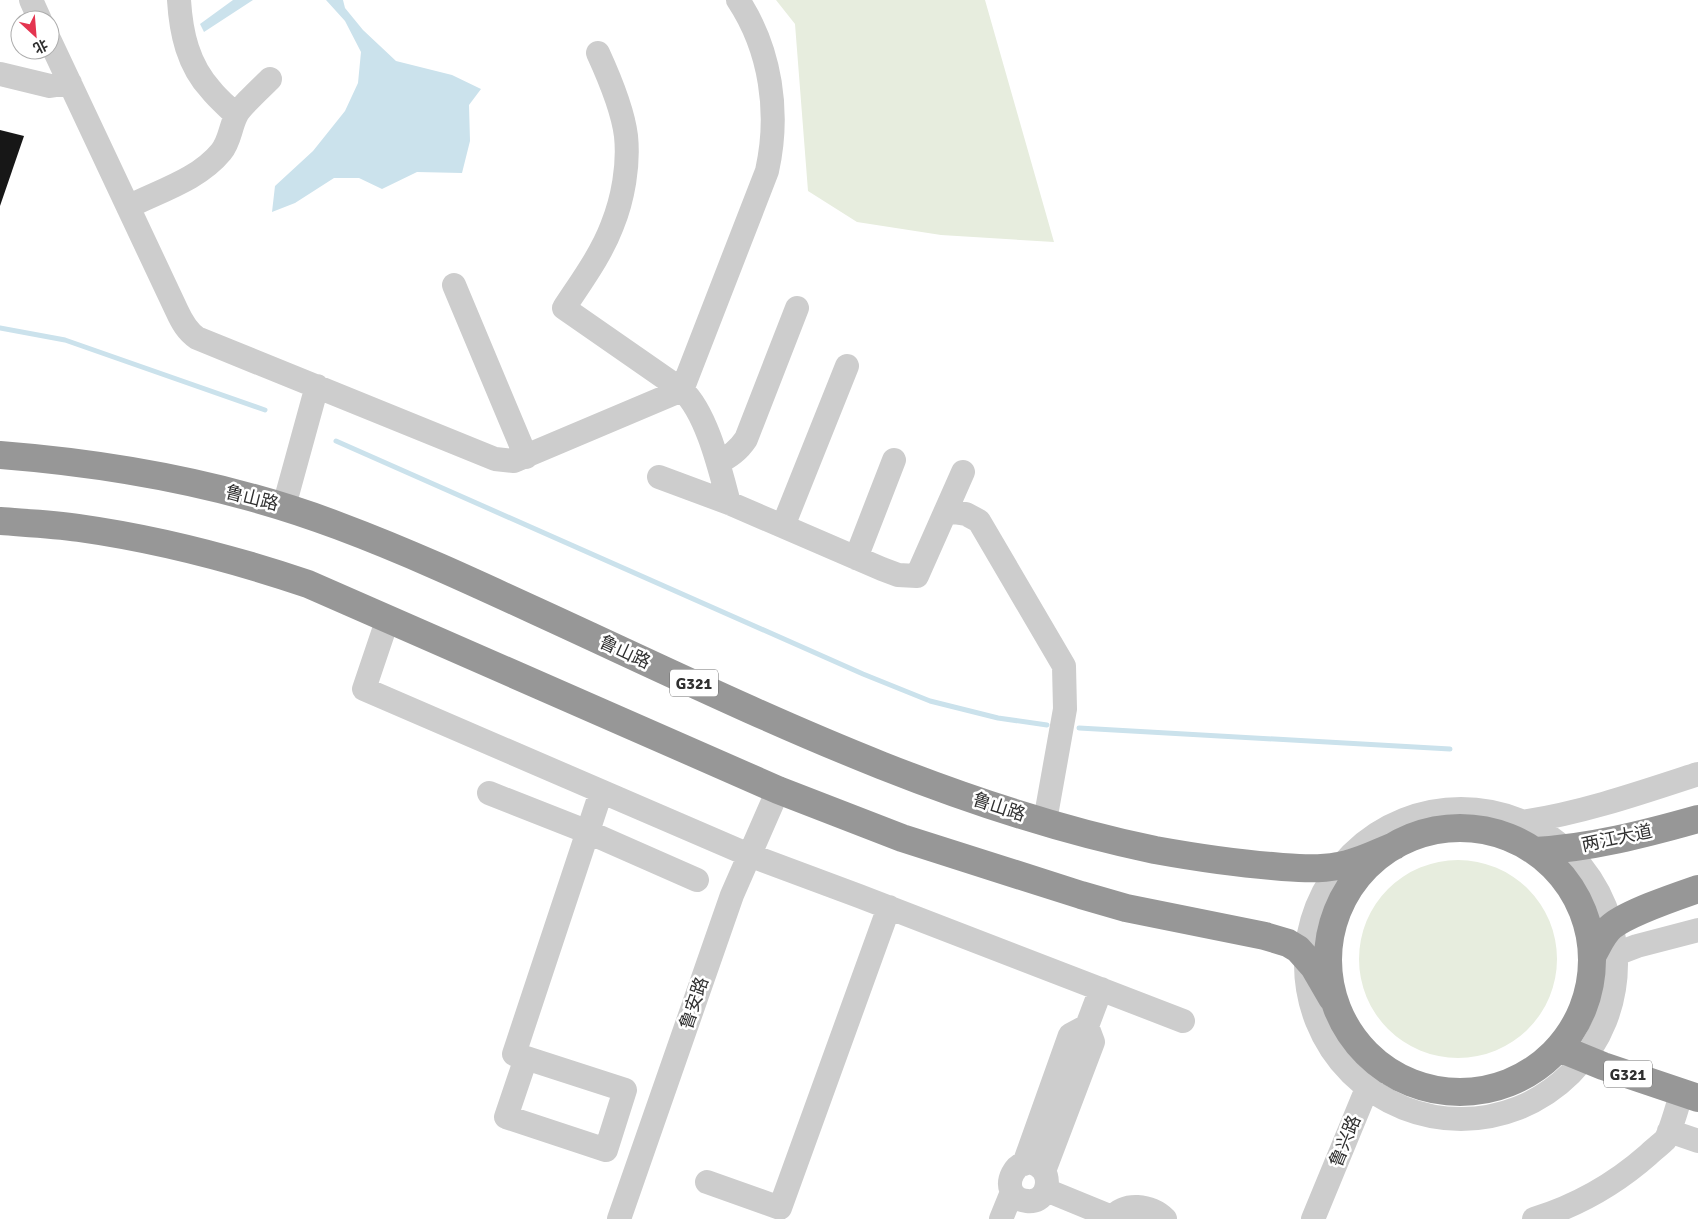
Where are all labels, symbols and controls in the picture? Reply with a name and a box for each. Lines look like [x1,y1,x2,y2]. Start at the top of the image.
north arrow [10,10,60,60]
text: 北 [30,36,50,57]
street label: 鲁山路 [223,481,281,515]
street label: 鲁山路 [596,631,654,673]
road number: G321 [670,670,718,696]
street label: 鲁山路 [970,788,1028,826]
street label: 两江大道 [1579,820,1655,856]
street label: 鲁安路 [675,974,713,1032]
road number: G321 [1604,1060,1652,1088]
street label: 鲁兴路 [1325,1112,1365,1170]

